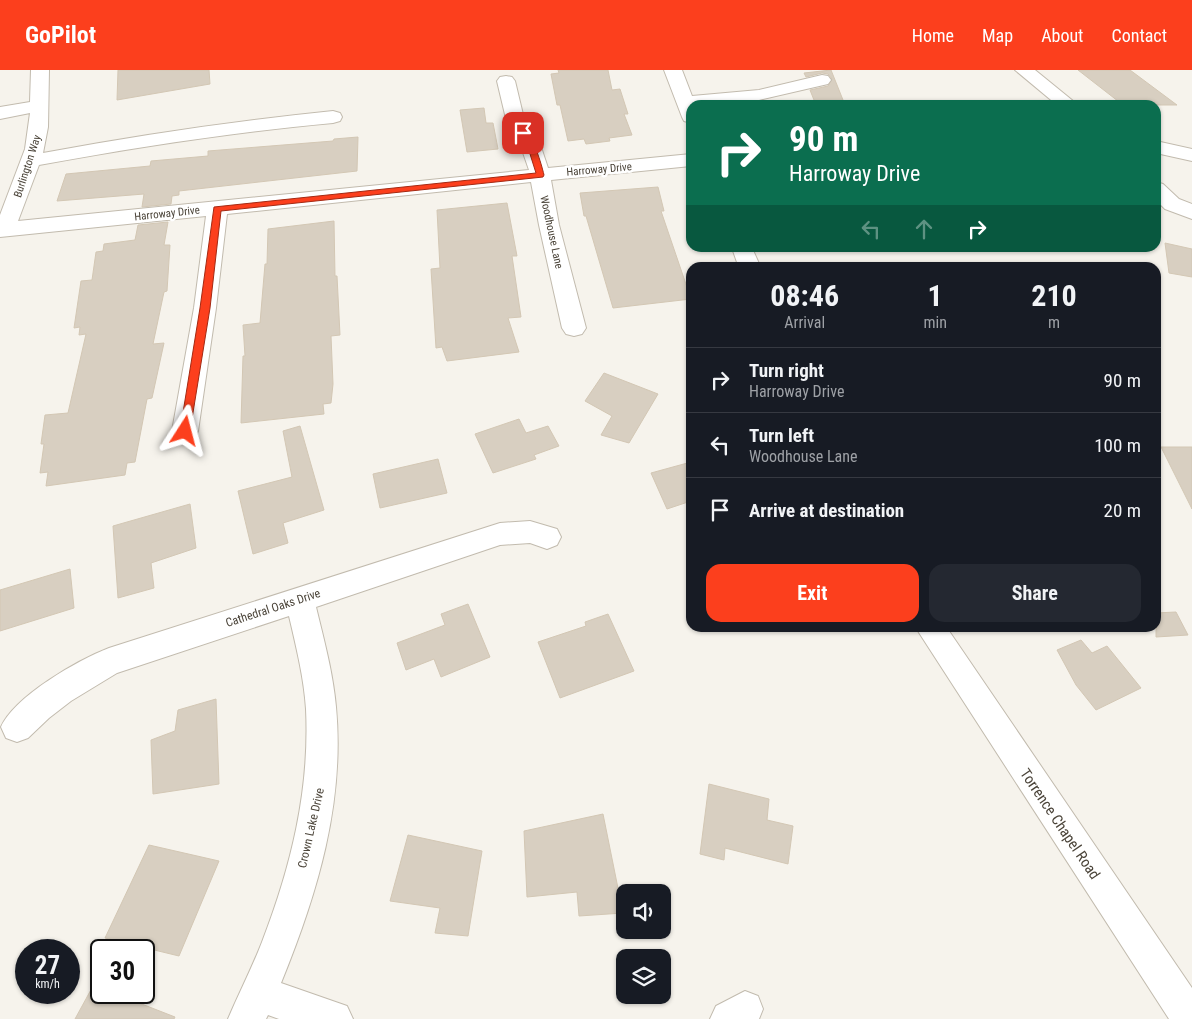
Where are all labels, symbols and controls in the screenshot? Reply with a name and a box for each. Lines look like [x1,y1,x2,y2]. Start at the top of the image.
text: GoPilot [25,21,96,49]
text: Home [912,25,954,46]
text: Map [982,25,1013,46]
text: About [1041,25,1083,46]
text: Contact [1111,25,1167,46]
pin [502,112,544,154]
icon: arrive [509,119,537,147]
text: 90 m [789,119,858,160]
icon: right [706,120,771,185]
street label: Burlington Way [11,133,44,199]
street label: Harroway Drive [566,160,632,179]
text: Harroway Drive [789,161,920,186]
street label: Woodhouse Lane [537,194,566,270]
street label: Harroway Drive [134,204,200,223]
icon: left [857,215,885,243]
icon: ahead [910,215,938,243]
icon: right [963,215,991,243]
text: 08:46 [770,278,839,313]
text: 1 [928,278,943,313]
text: 210 [1031,278,1077,313]
text: Arrival [784,313,825,332]
text: min [923,313,947,332]
text: m [1048,313,1060,332]
text: Turn right [749,359,824,382]
icon: right [706,366,734,394]
text: 90 m [1104,369,1141,392]
text: Harroway Drive [749,382,844,401]
position arrow [158,404,210,456]
text: Turn left [749,424,814,447]
icon: left [706,431,734,459]
text: 100 m [1094,434,1141,457]
text: Woodhouse Lane [749,447,857,466]
icon: arrive [706,496,734,524]
text: Arrive at destination [749,499,904,522]
text: 20 m [1104,499,1141,522]
button: Exit [706,564,919,622]
button: Share [929,564,1141,622]
street label: Cathedral Oaks Drive [224,586,322,630]
street label: Torrence Chapel Road [1016,765,1104,883]
street label: Crown Lake Drive [295,786,327,869]
map controls [616,884,671,1004]
button: sound [616,884,671,939]
speed limit sign: 30 [90,939,155,1004]
button: layers [616,949,671,1004]
text: 27 [35,951,60,980]
text: km/h [35,977,60,991]

